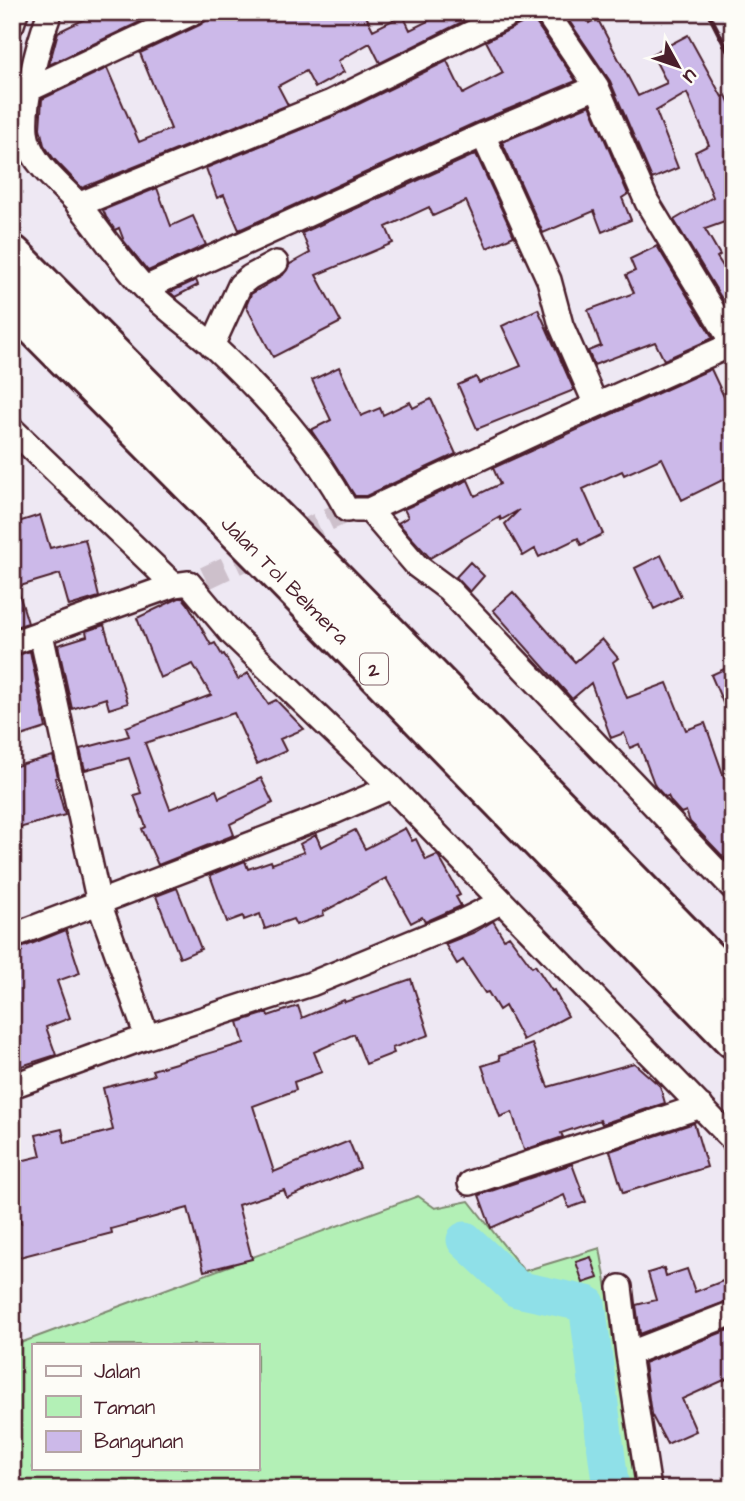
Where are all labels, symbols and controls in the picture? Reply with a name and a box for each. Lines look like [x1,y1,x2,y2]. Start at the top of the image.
north arrow [644,32,714,102]
text: U [676,63,704,89]
street label: Jalan Tol Belmera [214,510,356,651]
road number: 2 [360,654,388,684]
legend [32,1344,259,1470]
text: Jalan [94,1357,140,1386]
text: Taman [94,1393,155,1422]
text: Bangunan [94,1427,183,1458]

